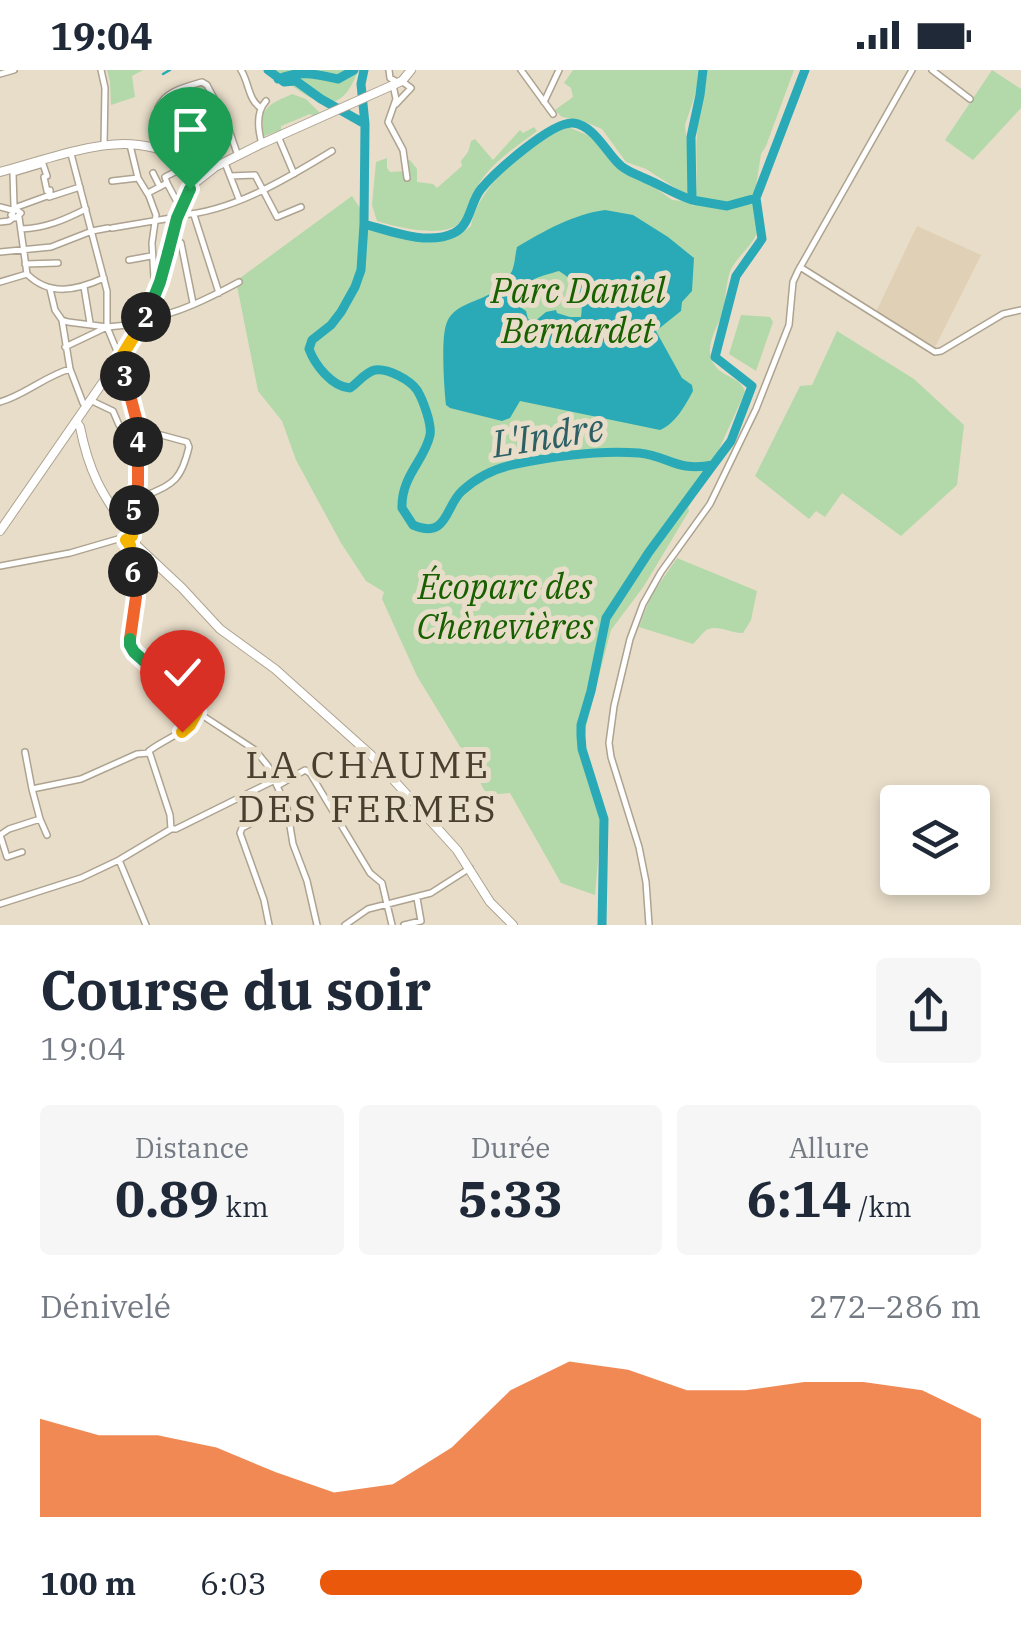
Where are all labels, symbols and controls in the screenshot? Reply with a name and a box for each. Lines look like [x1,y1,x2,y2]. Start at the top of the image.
text: 19:04 [50,11,153,60]
pin [148,87,233,190]
icon: arrive [163,102,218,157]
park label: Parc Daniel Bernardet [490,267,666,353]
pin: 2 [121,292,171,342]
text: 2 [138,298,154,335]
pin: 3 [100,351,150,401]
text: 3 [117,357,133,394]
water label: L'Indre [487,401,607,468]
pin: 4 [113,417,163,467]
text: 4 [130,423,146,460]
pin: 5 [109,485,159,535]
text: 5 [126,491,142,528]
pin: 6 [108,547,158,597]
text: 6 [125,553,141,590]
park label: Écoparc des Chènevières [417,563,593,649]
pin [140,630,225,733]
icon: check [155,645,210,700]
district label: LA CHAUME DES FERMES [238,739,498,832]
map controls [880,785,990,895]
button: layers [880,785,990,895]
text: Course du soir [40,954,431,1025]
button: share [876,958,981,1063]
text: 19:04 [40,1027,126,1069]
text: Distance [135,1129,249,1166]
text: Durée [471,1129,550,1166]
text: Allure [789,1129,869,1166]
text: 0.89 [115,1166,219,1231]
text: 5:33 [458,1166,563,1231]
text: 6:14 [747,1166,852,1231]
text: km [219,1188,269,1225]
text: /km [852,1188,912,1225]
text: Dénivelé [40,1285,171,1327]
text: 272–286 m [809,1285,981,1327]
text: 100 m [40,1562,136,1604]
text: 6:03 [200,1562,267,1604]

